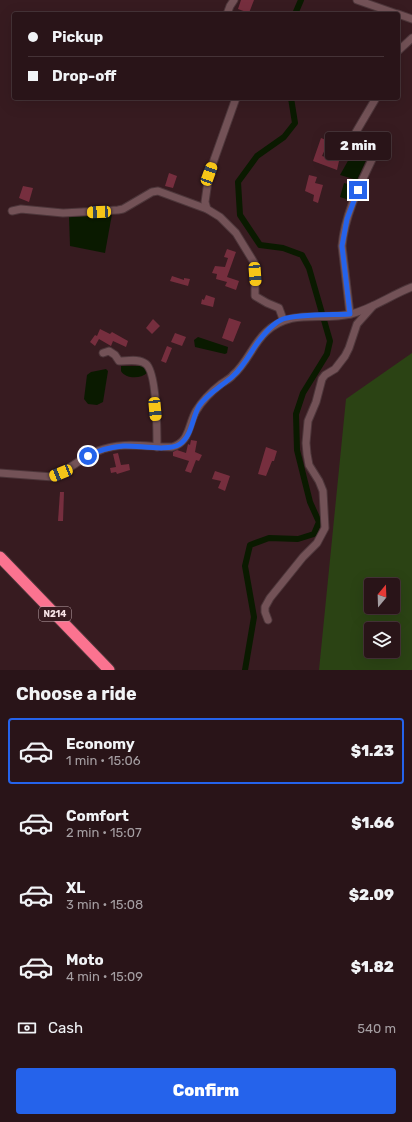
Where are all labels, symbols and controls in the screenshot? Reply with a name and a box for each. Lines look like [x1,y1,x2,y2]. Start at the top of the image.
text: Pickup [52,28,103,46]
text: Drop-off [52,67,116,85]
callout: 2 min [325,132,391,160]
text: 2 min [340,138,376,153]
car [199,161,219,187]
route end [349,181,367,199]
car [87,205,111,219]
car [248,262,262,286]
car [148,397,162,421]
route start [79,447,97,465]
car [48,463,74,483]
north arrow [364,578,400,614]
map controls [364,578,400,658]
road number: N214 [39,607,71,621]
button: layers [364,622,400,658]
text: Choose a ride [16,683,137,705]
icon: car [18,733,54,769]
text: Economy [66,735,135,753]
text: $1.23 [351,742,394,760]
text: 1 min · 15:06 [66,753,141,768]
icon: car [18,805,54,841]
text: Comfort [66,807,129,825]
text: $1.66 [351,814,394,832]
text: 2 min · 15:07 [66,825,142,840]
icon: car [18,877,54,913]
text: XL [66,879,85,897]
text: $2.09 [349,886,394,904]
text: 3 min · 15:08 [66,897,143,912]
icon: car [18,949,54,985]
text: Moto [66,951,104,969]
text: $1.82 [351,958,394,976]
text: 4 min · 15:09 [66,969,143,984]
icon: cash [16,1017,38,1039]
text: Cash [48,1019,83,1037]
text: 540 m [357,1021,396,1036]
button: Confirm [16,1068,396,1114]

